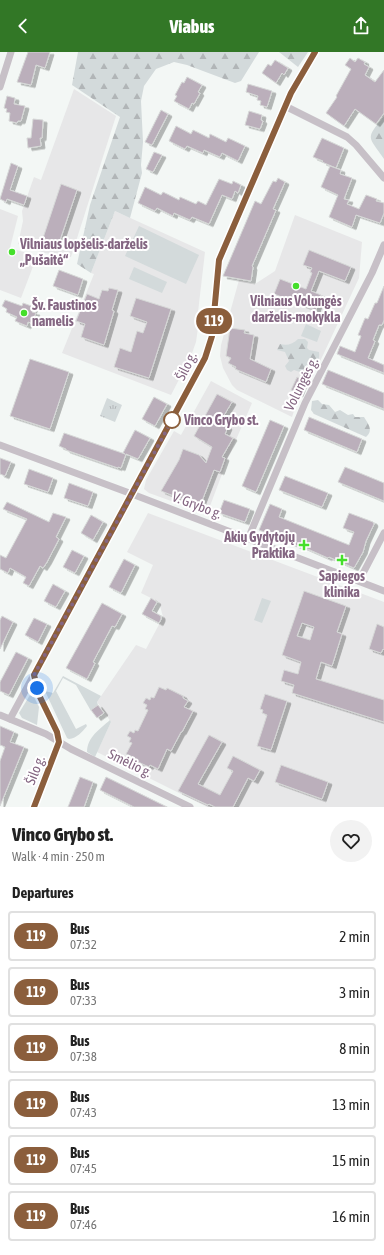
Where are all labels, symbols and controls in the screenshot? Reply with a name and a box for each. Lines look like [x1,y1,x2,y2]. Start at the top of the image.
icon: back [12,15,34,37]
icon: share [350,15,372,37]
text: Viabus [170,16,214,37]
place label: Vilniaus lopšelis-darželis „Pušaitė“ [19,236,148,268]
marker: Vilniaus lopšelis-darželis „Pušaitė“ [7,247,17,257]
marker: Vilniaus Volungės darželis-mokykla [291,281,301,291]
place label: Vilniaus Volungės darželis-mokykla [249,293,342,325]
place label: Šv. Faustinos namelis [32,297,97,329]
marker: Šv. Faustinos namelis [19,308,29,318]
line badge: 119 [191,308,237,334]
text: 119 [204,313,224,329]
street label: Šilo g. [172,349,200,383]
street label: Volungės g. [281,355,321,413]
marker: Vinco Grybo st. [163,411,181,429]
place label: Vinco Grybo st. [183,412,259,428]
street label: V. Grybo g. [170,488,224,522]
place label: Akių Gydytojų Praktika [223,529,295,561]
marker: Akių Gydytojų Praktika [298,539,310,551]
marker: Sapiegos klinika [336,554,348,566]
place label: Sapiegos klinika [319,568,365,600]
your location [27,678,47,698]
street label: Smėlio g. [106,746,154,780]
street label: Šilo g. [22,753,48,787]
button: heart [330,820,372,862]
text: Vinco Grybo st. [12,823,113,845]
text: Walk · 4 min · 250 m [12,849,105,864]
text: Departures [12,884,74,901]
text: Bus [70,920,90,937]
text: 119 [26,928,46,944]
text: 2 min [339,928,370,945]
text: 07:32 [70,937,97,952]
text: Bus [70,976,90,993]
text: 119 [26,984,46,1000]
text: 3 min [339,984,370,1001]
text: 07:33 [70,993,97,1008]
text: Bus [70,1032,90,1049]
text: 119 [26,1040,46,1056]
text: 8 min [339,1040,370,1057]
text: 07:38 [70,1049,97,1064]
text: Bus [70,1088,90,1105]
text: 119 [26,1096,46,1112]
text: 13 min [332,1096,370,1113]
text: 07:43 [70,1105,97,1120]
text: Bus [70,1144,90,1161]
text: 119 [26,1152,46,1168]
text: 15 min [332,1152,370,1169]
text: 07:45 [70,1161,97,1176]
text: Bus [70,1200,90,1217]
text: 119 [26,1208,46,1224]
text: 16 min [332,1208,370,1225]
text: 07:46 [70,1217,97,1232]

